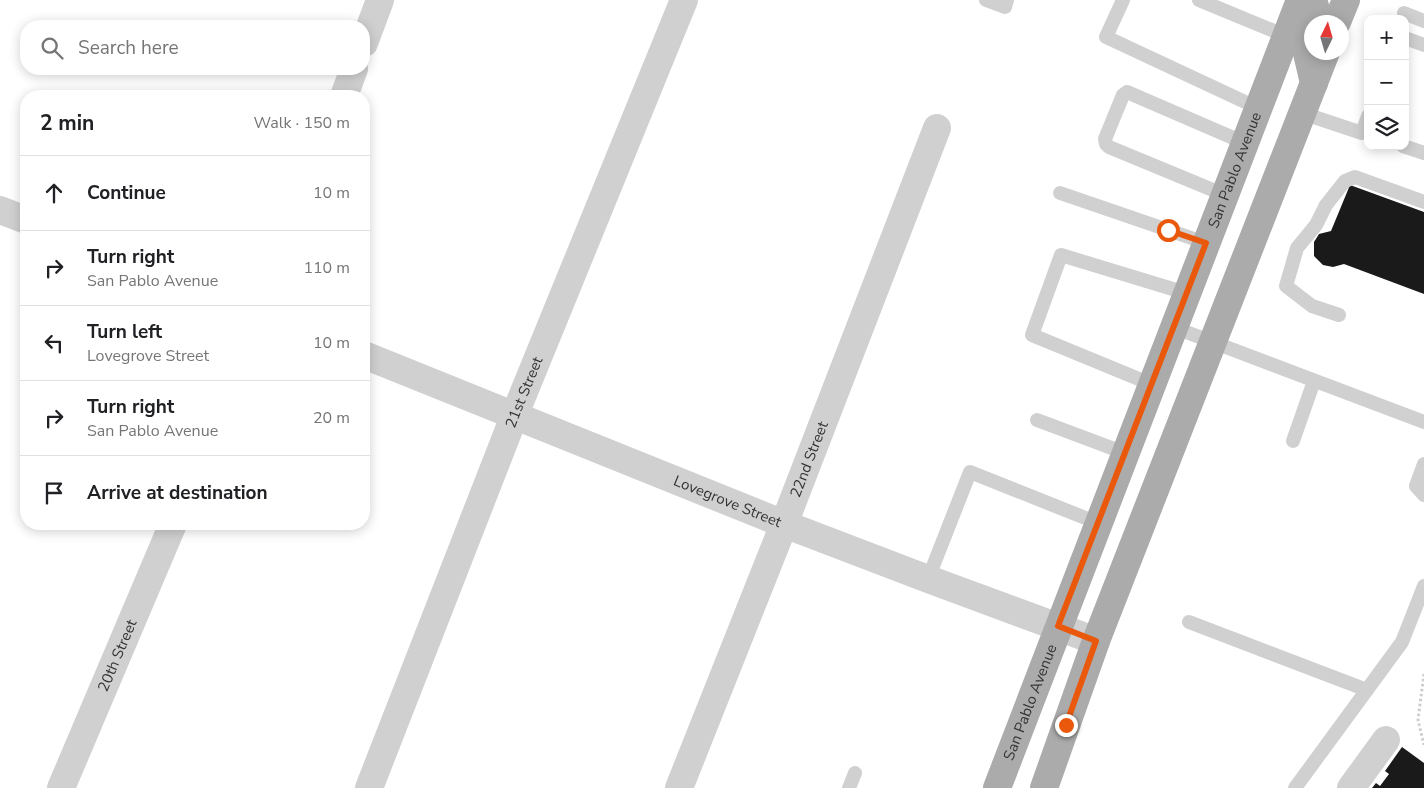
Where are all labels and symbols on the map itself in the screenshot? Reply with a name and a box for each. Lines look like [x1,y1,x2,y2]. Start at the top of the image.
north arrow [1304,15,1349,60]
street label: San Pablo Avenue [1203,109,1266,231]
route start [1157,219,1180,242]
street label: 21st Street [501,353,548,431]
street label: 22nd Street [785,418,833,500]
street label: Lovegrove Street [671,471,785,532]
street label: 20th Street [93,616,142,695]
street label: San Pablo Avenue [999,641,1061,763]
route end [1055,714,1078,737]

